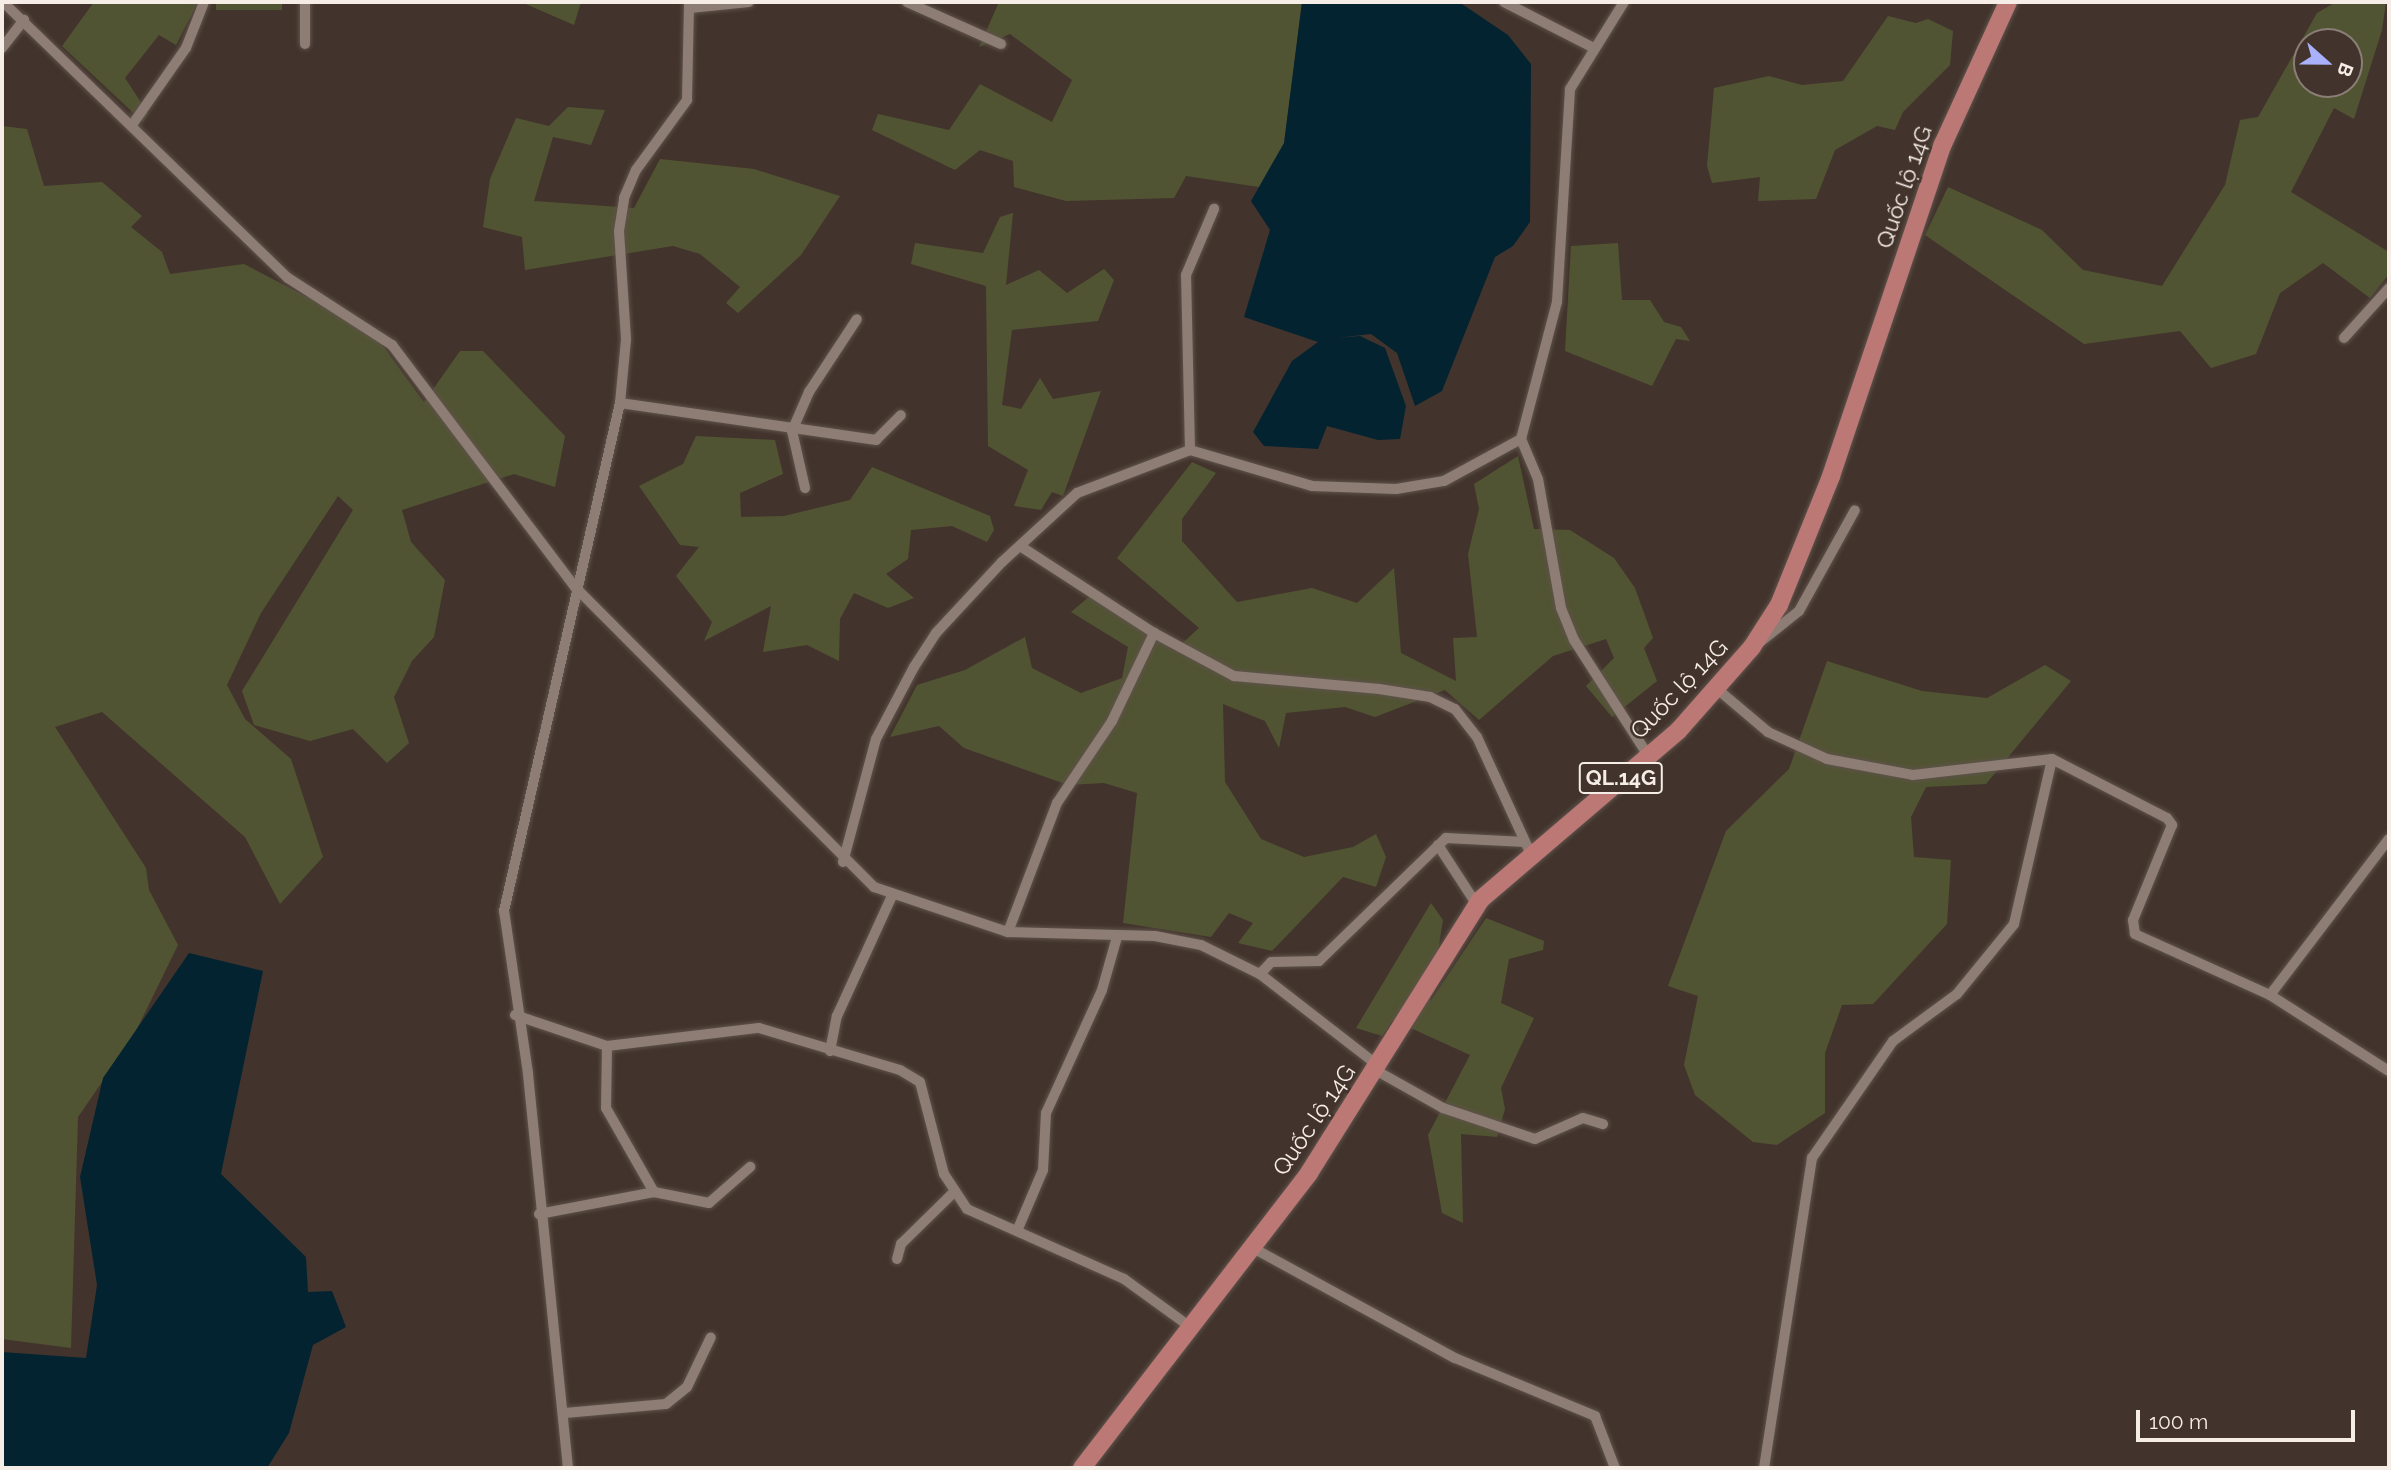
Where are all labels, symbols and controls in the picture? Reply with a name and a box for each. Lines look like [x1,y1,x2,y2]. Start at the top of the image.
north arrow [2293,28,2363,98]
text: B [2333,60,2358,80]
street label: Quốc lộ 14G [1870,122,1938,252]
street label: Quốc lộ 14G [1625,633,1733,745]
road number: QL.14G [1577,760,1665,796]
street label: Quốc lộ 14G [1267,1059,1361,1181]
scale bar [2139,1396,2358,1440]
text: 100 m [2149,1409,2208,1434]

